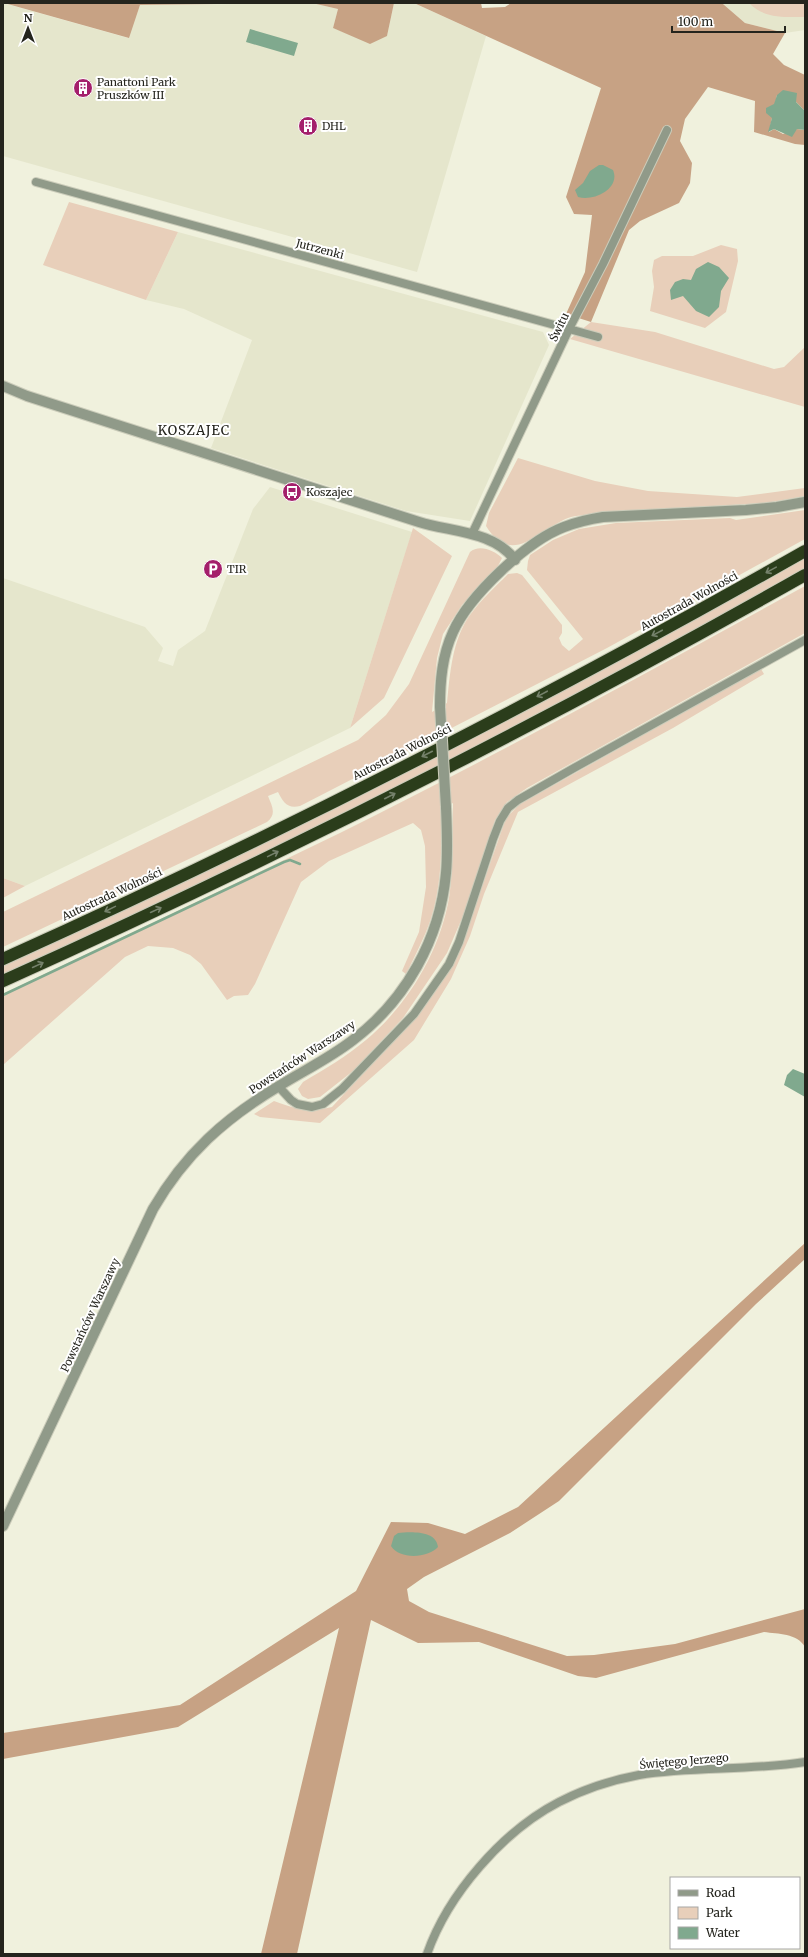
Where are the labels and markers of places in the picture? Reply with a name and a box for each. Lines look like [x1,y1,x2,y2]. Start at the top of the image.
place label: Panattoni Park Pruszków III [97,75,176,102]
building icon: Panattoni Park Pruszków III [72,77,94,99]
building icon: DHL [297,115,319,137]
place label: DHL [322,119,346,133]
bus stop icon: Koszajec [281,481,303,503]
place label: Koszajec [306,485,353,499]
parking icon: TIR [202,558,224,580]
place label: TIR [227,562,247,576]

